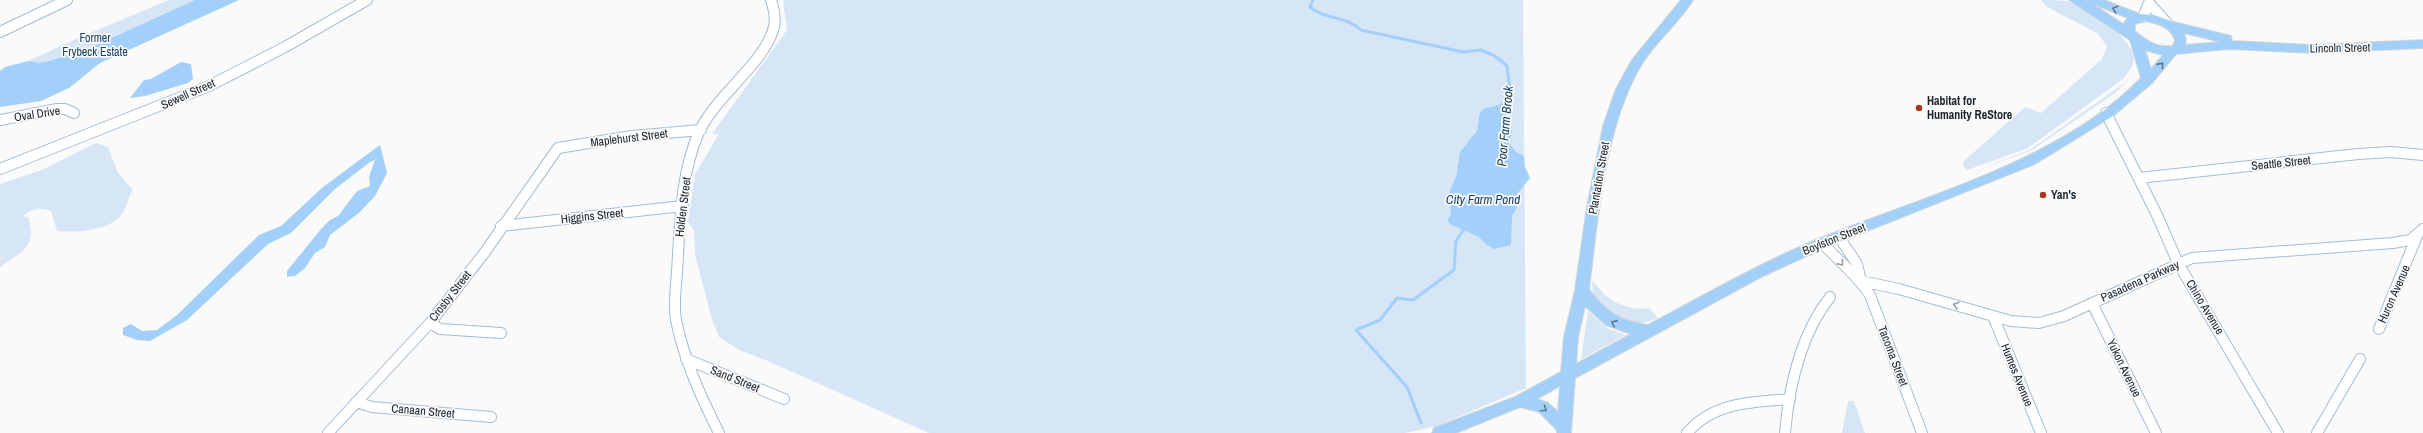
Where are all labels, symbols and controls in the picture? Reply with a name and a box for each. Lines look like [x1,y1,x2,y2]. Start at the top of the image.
one-way arrow [2111,5,2118,14]
park label: Former Frybeck Estate [62,30,128,60]
street label: Lincoln Street [2309,39,2371,57]
one-way arrow [2157,63,2164,70]
street label: Sewell Street [158,75,218,113]
water label: Poor Farm Brook [1493,84,1517,167]
place label: Habitat for Humanity ReStore [1927,93,2013,123]
street label: Oval Drive [13,102,61,126]
marker: Habitat for Humanity ReStore [1914,103,1924,113]
street label: Maplehurst Street [589,125,669,151]
street label: Plantation Street [1585,140,1613,215]
street label: Seattle Street [2251,152,2312,174]
street label: Holden Street [671,176,695,238]
place label: Yan's [2051,187,2077,203]
marker: Yan's [2038,190,2048,200]
water label: City Farm Pond [1446,191,1520,208]
street label: Higgins Street [560,205,624,227]
street label: Boylston Street [1800,219,1868,259]
street label: Pasadena Parkway [2098,256,2182,306]
one-way arrow [1836,258,1843,266]
street label: Huron Avenue [2374,262,2414,326]
street label: Crosby Street [425,267,475,325]
street label: Chino Avenue [2182,276,2228,338]
one-way arrow [1953,301,1960,310]
one-way arrow [1610,320,1618,328]
street label: Tacoma Street [1874,323,1912,389]
street label: Yukon Avenue [2103,336,2145,400]
street label: Humes Avenue [1997,341,2037,409]
street label: Sand Street [708,362,762,396]
street label: Canaan Street [391,400,456,422]
one-way arrow [1540,404,1547,411]

